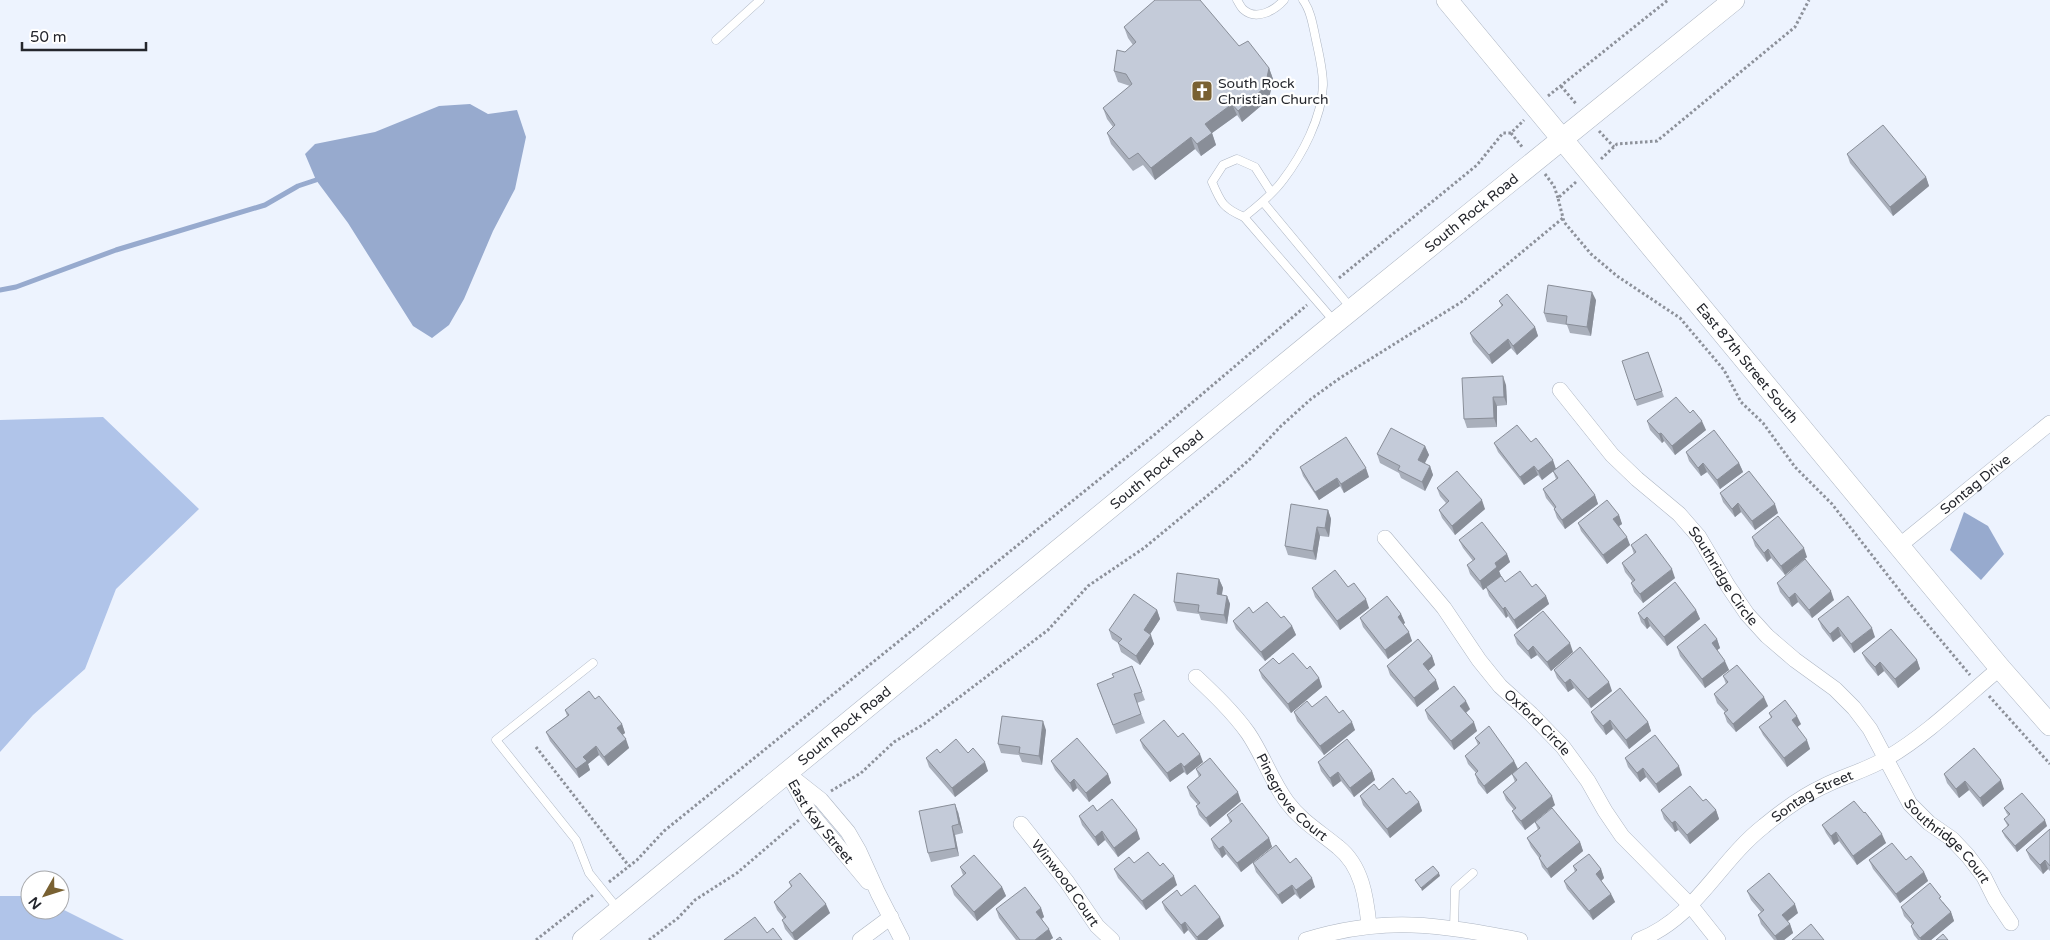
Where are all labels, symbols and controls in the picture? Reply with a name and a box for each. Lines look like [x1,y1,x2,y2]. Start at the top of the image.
scale bar [22,20,146,52]
text: 50 m [30,28,67,46]
place label: South Rock Christian Church [1218,75,1329,108]
church icon: South Rock Christian Church [1190,79,1214,103]
street label: South Rock Road [1421,170,1522,256]
street label: East 87th Street South [1692,300,1802,427]
street label: South Rock Road [1107,426,1207,513]
street label: Sontag Drive [1937,451,2014,518]
street label: Southridge Circle [1685,523,1761,629]
street label: South Rock Road [795,683,895,769]
street label: Oxford Circle [1500,686,1574,759]
street label: Pinegrove Court [1252,751,1331,845]
street label: Sontag Street [1768,766,1856,826]
street label: East Kay Street [784,776,858,868]
street label: Southridge Court [1900,796,1994,887]
street label: Winwood Court [1028,836,1103,930]
north arrow [20,870,70,920]
text: N [25,893,45,913]

